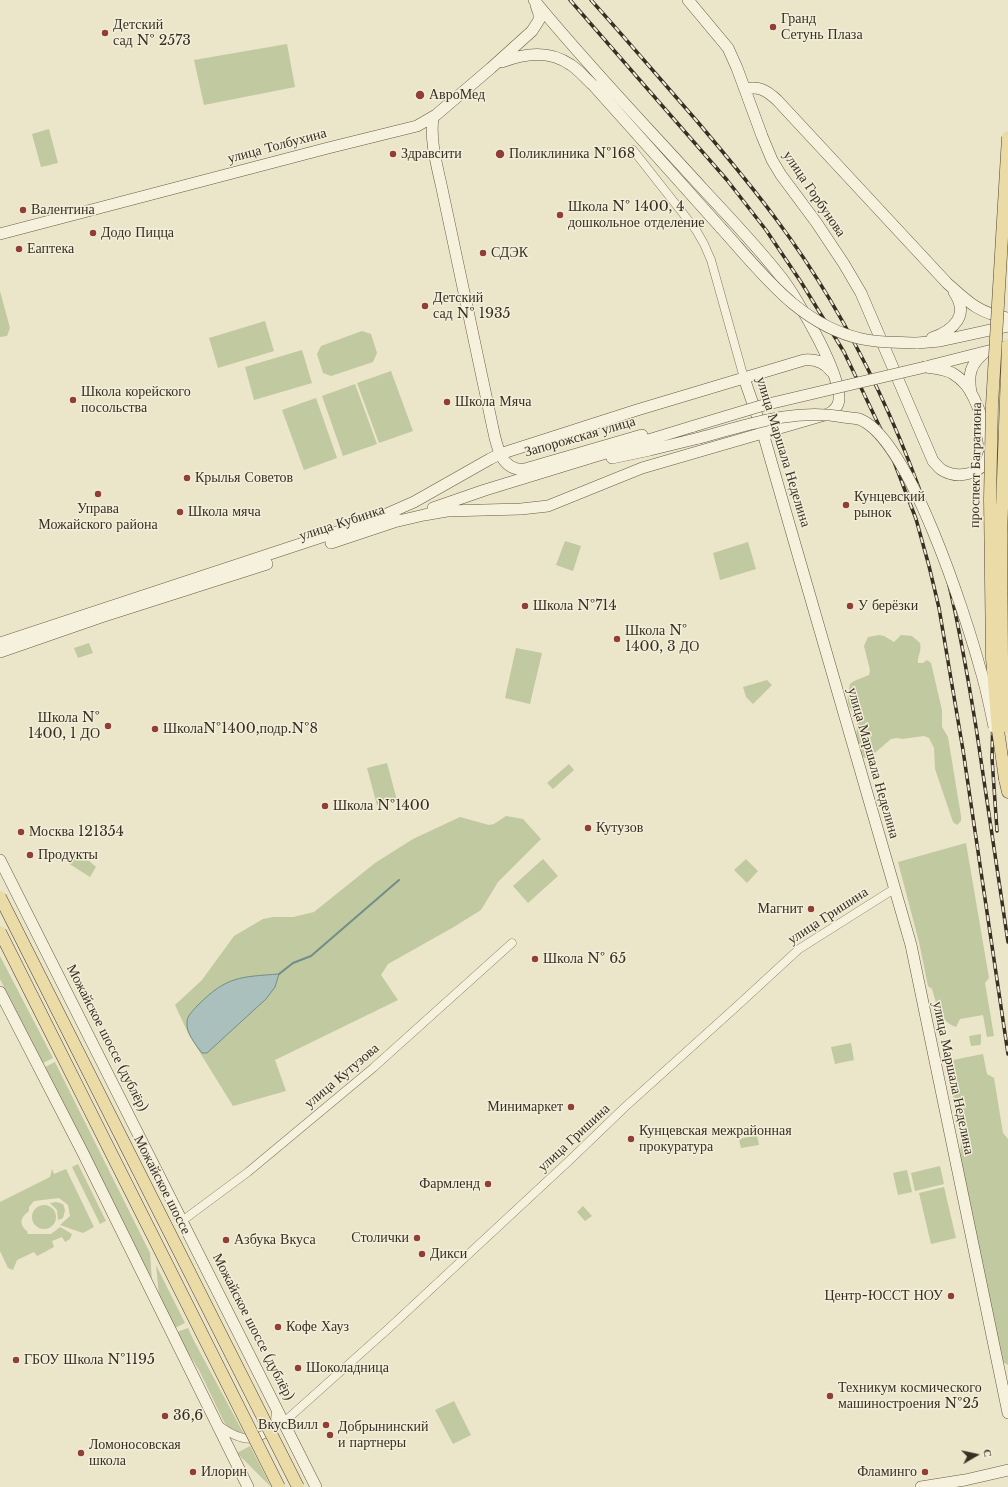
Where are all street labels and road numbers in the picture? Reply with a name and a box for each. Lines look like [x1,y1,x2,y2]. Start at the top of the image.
street label: улица Толбухина [226,125,328,167]
street label: улица Горбунова [779,148,849,240]
street label: улица Маршала Неделина [752,375,814,529]
street label: проспект Багратиона [967,402,985,528]
street label: Запорожская улица [523,413,637,461]
street label: улица Кубинка [297,501,387,545]
street label: улица Маршала Неделина [843,686,903,840]
street label: улица Гришина [785,884,871,948]
street label: Можайское шоссе (дублёр) [63,962,151,1114]
street label: улица Маршала Неделина [929,1000,977,1156]
street label: улица Кутузова [301,1040,383,1112]
street label: улица Гришина [535,1100,613,1176]
street label: Можайское шоссе [130,1133,194,1237]
street label: Можайское шоссе (дублёр) [209,1251,297,1403]

